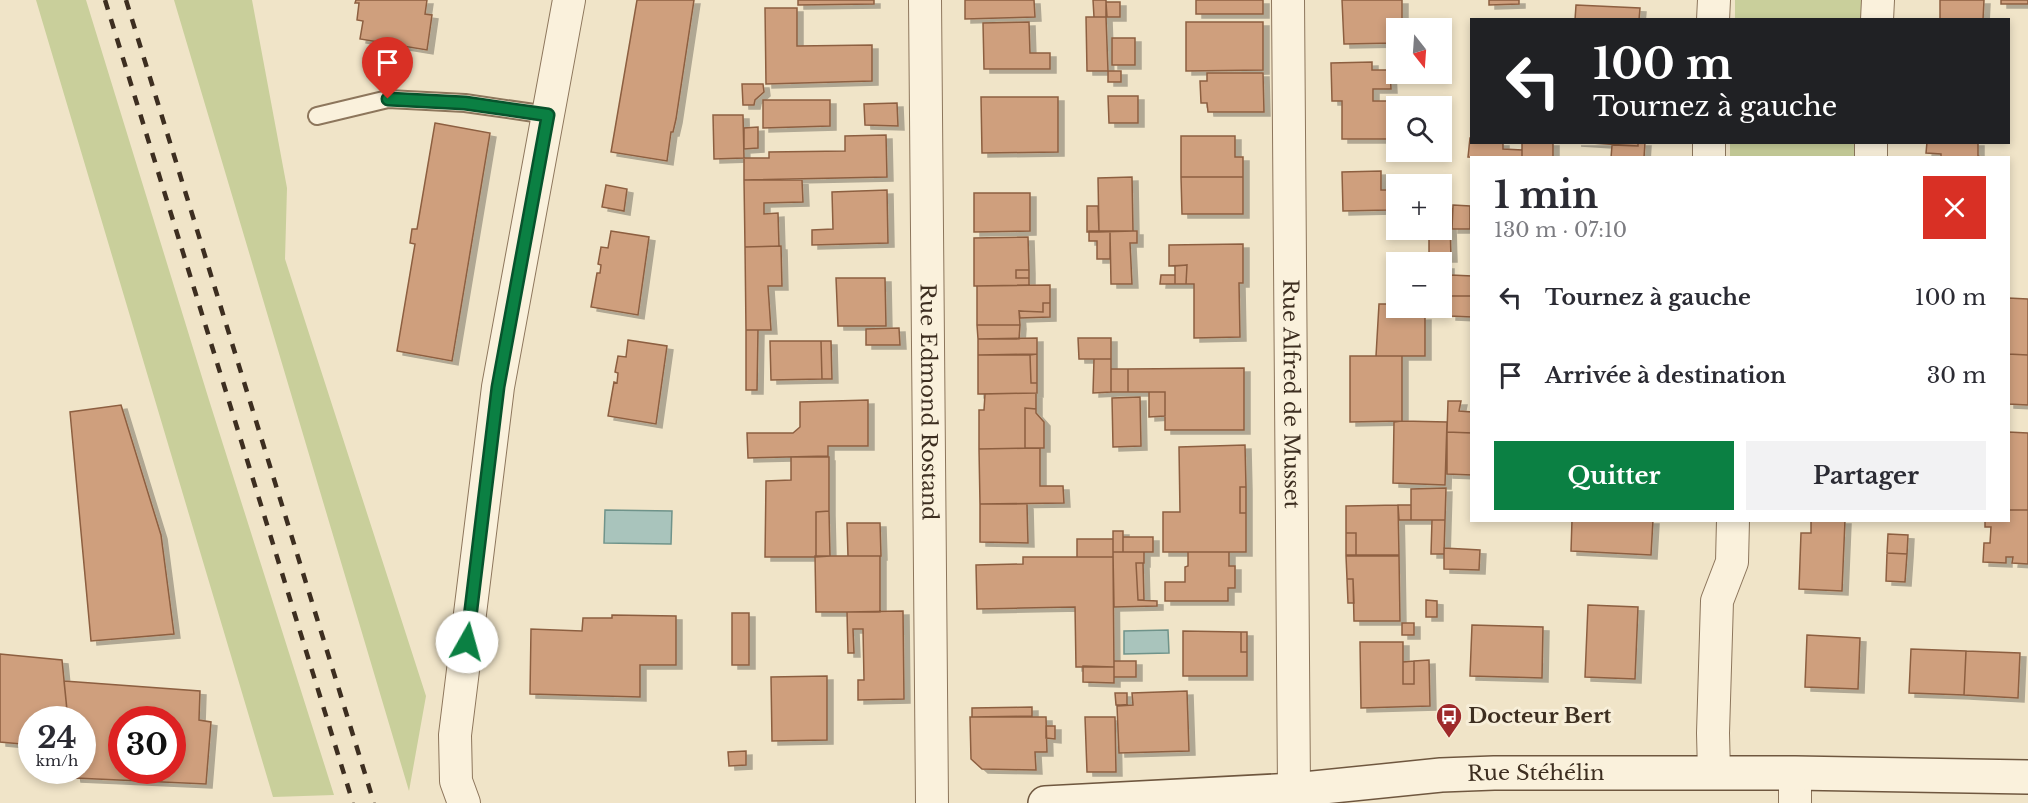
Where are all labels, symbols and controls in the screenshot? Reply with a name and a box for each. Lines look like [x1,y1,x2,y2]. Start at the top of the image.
north arrow [1386,18,1452,84]
map controls [1386,18,1452,318]
pin [362,37,413,99]
text: 100 m [1593,38,1732,90]
icon: left [1494,42,1572,120]
icon: arrive [371,46,404,79]
text: Tournez à gauche [1593,90,1837,123]
button: search [1386,96,1452,162]
text: 1 min [1494,173,1598,218]
button: + [1386,174,1452,240]
button: close [1923,176,1986,239]
text: 130 m · 07:10 [1494,218,1627,242]
button: − [1386,252,1452,318]
street label: Rue Alfred de Musset [1277,279,1305,509]
icon: left [1494,281,1527,314]
street label: Rue Edmond Rostand [914,283,943,521]
text: Tournez à gauche [1545,284,1751,311]
text: 100 m [1915,284,1986,311]
icon: arrive [1494,359,1527,392]
text: Arrivée à destination [1545,362,1786,389]
text: 30 m [1927,362,1986,389]
button: Quitter [1494,441,1734,510]
button: Partager [1746,441,1986,510]
position arrow [435,610,499,674]
bus stop icon: Docteur Bert [1434,701,1464,739]
place label: Docteur Bert [1468,703,1611,729]
speed limit sign: 30 [108,706,186,784]
text: 24 [37,719,77,756]
text: km/h [36,751,78,770]
street label: Rue Stéhélin [1467,760,1604,787]

